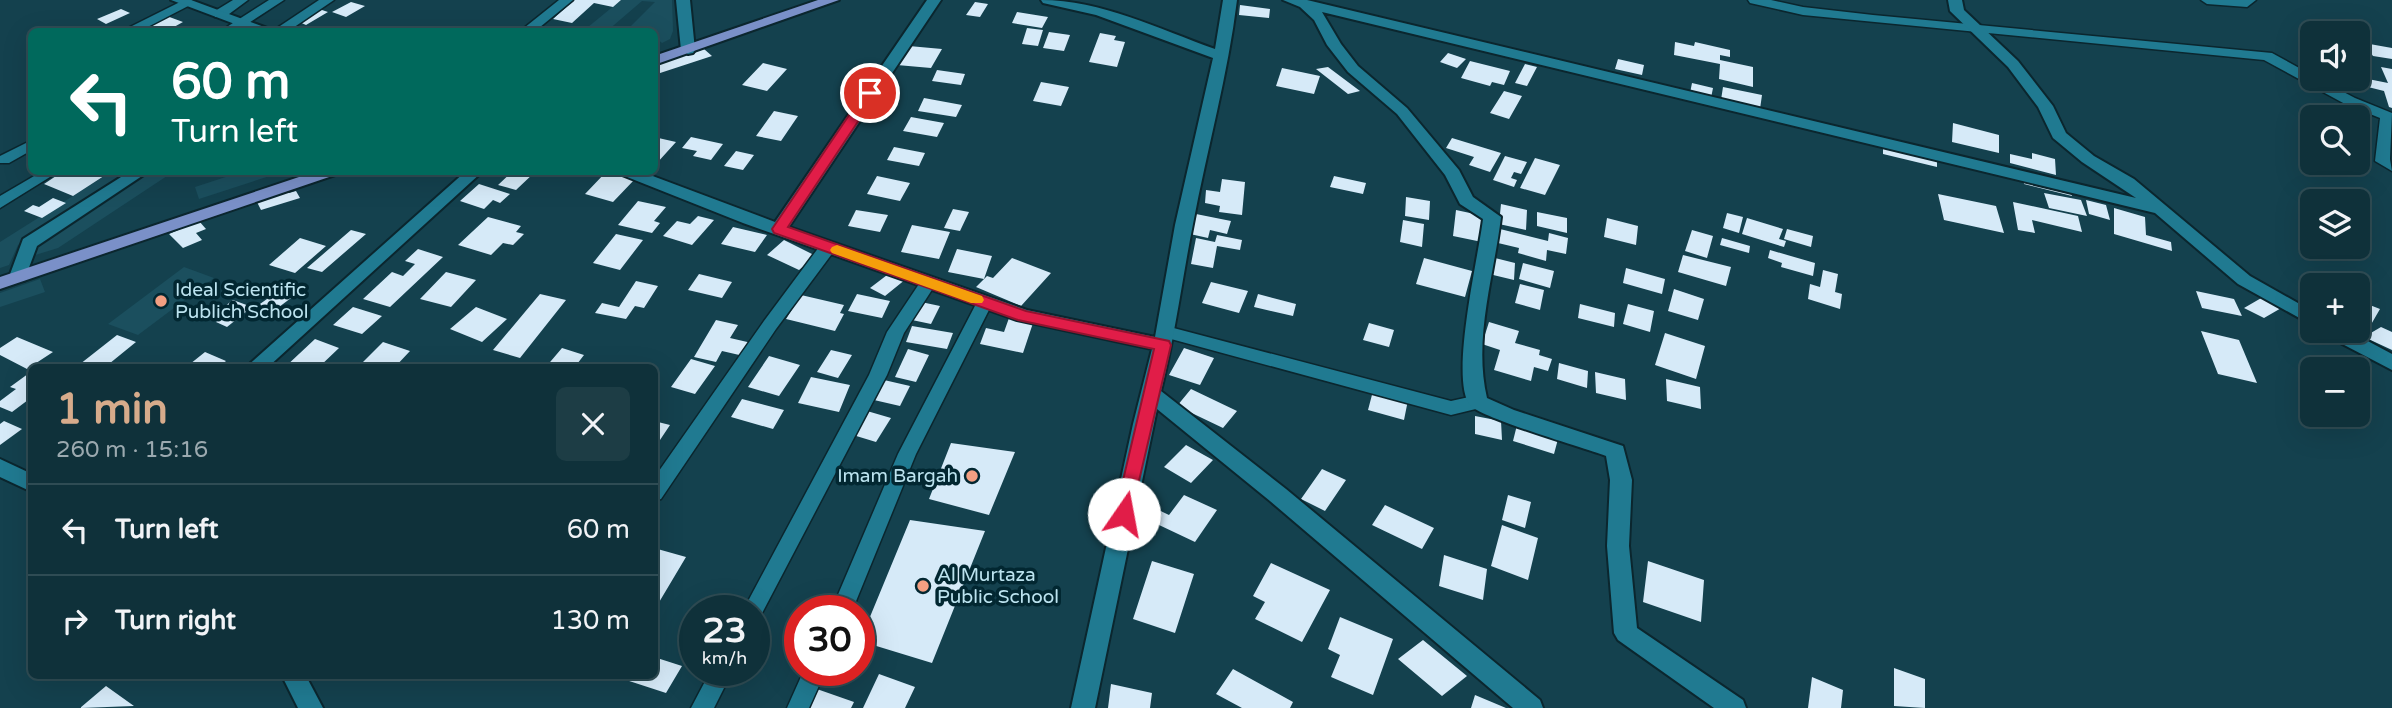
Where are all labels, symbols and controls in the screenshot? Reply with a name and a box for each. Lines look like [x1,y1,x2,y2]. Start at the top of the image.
map controls [2300,21,2370,427]
button: sound [2300,21,2370,91]
text: 60 m [171,53,290,112]
icon: left [56,56,147,147]
pin [840,63,900,123]
icon: arrive [851,74,889,112]
button: search [2300,105,2370,175]
text: Turn left [171,113,298,151]
button: layers [2300,189,2370,259]
button: + [2300,273,2370,343]
place label: Ideal Scientific Publich School [175,279,309,323]
marker: Ideal Scientific Publich School [153,293,169,309]
button: − [2300,357,2370,427]
text: 1 min [56,384,168,435]
button: close [556,387,630,461]
text: 260 m · 15:16 [56,436,208,464]
place label: Imam Bargah [837,465,958,487]
marker: Imam Bargah [964,468,980,484]
position arrow [1087,477,1161,551]
icon: left [56,511,94,549]
text: Turn left [115,514,218,545]
text: 60 m [567,514,630,545]
place label: Al Murtaza Public School [937,564,1059,608]
marker: Al Murtaza Public School [915,578,931,594]
speed limit sign: 30 [784,595,875,686]
icon: right [56,602,94,640]
text: Turn right [115,605,236,636]
text: 130 m [550,605,630,636]
text: 23 [703,610,746,652]
text: km/h [702,647,747,669]

